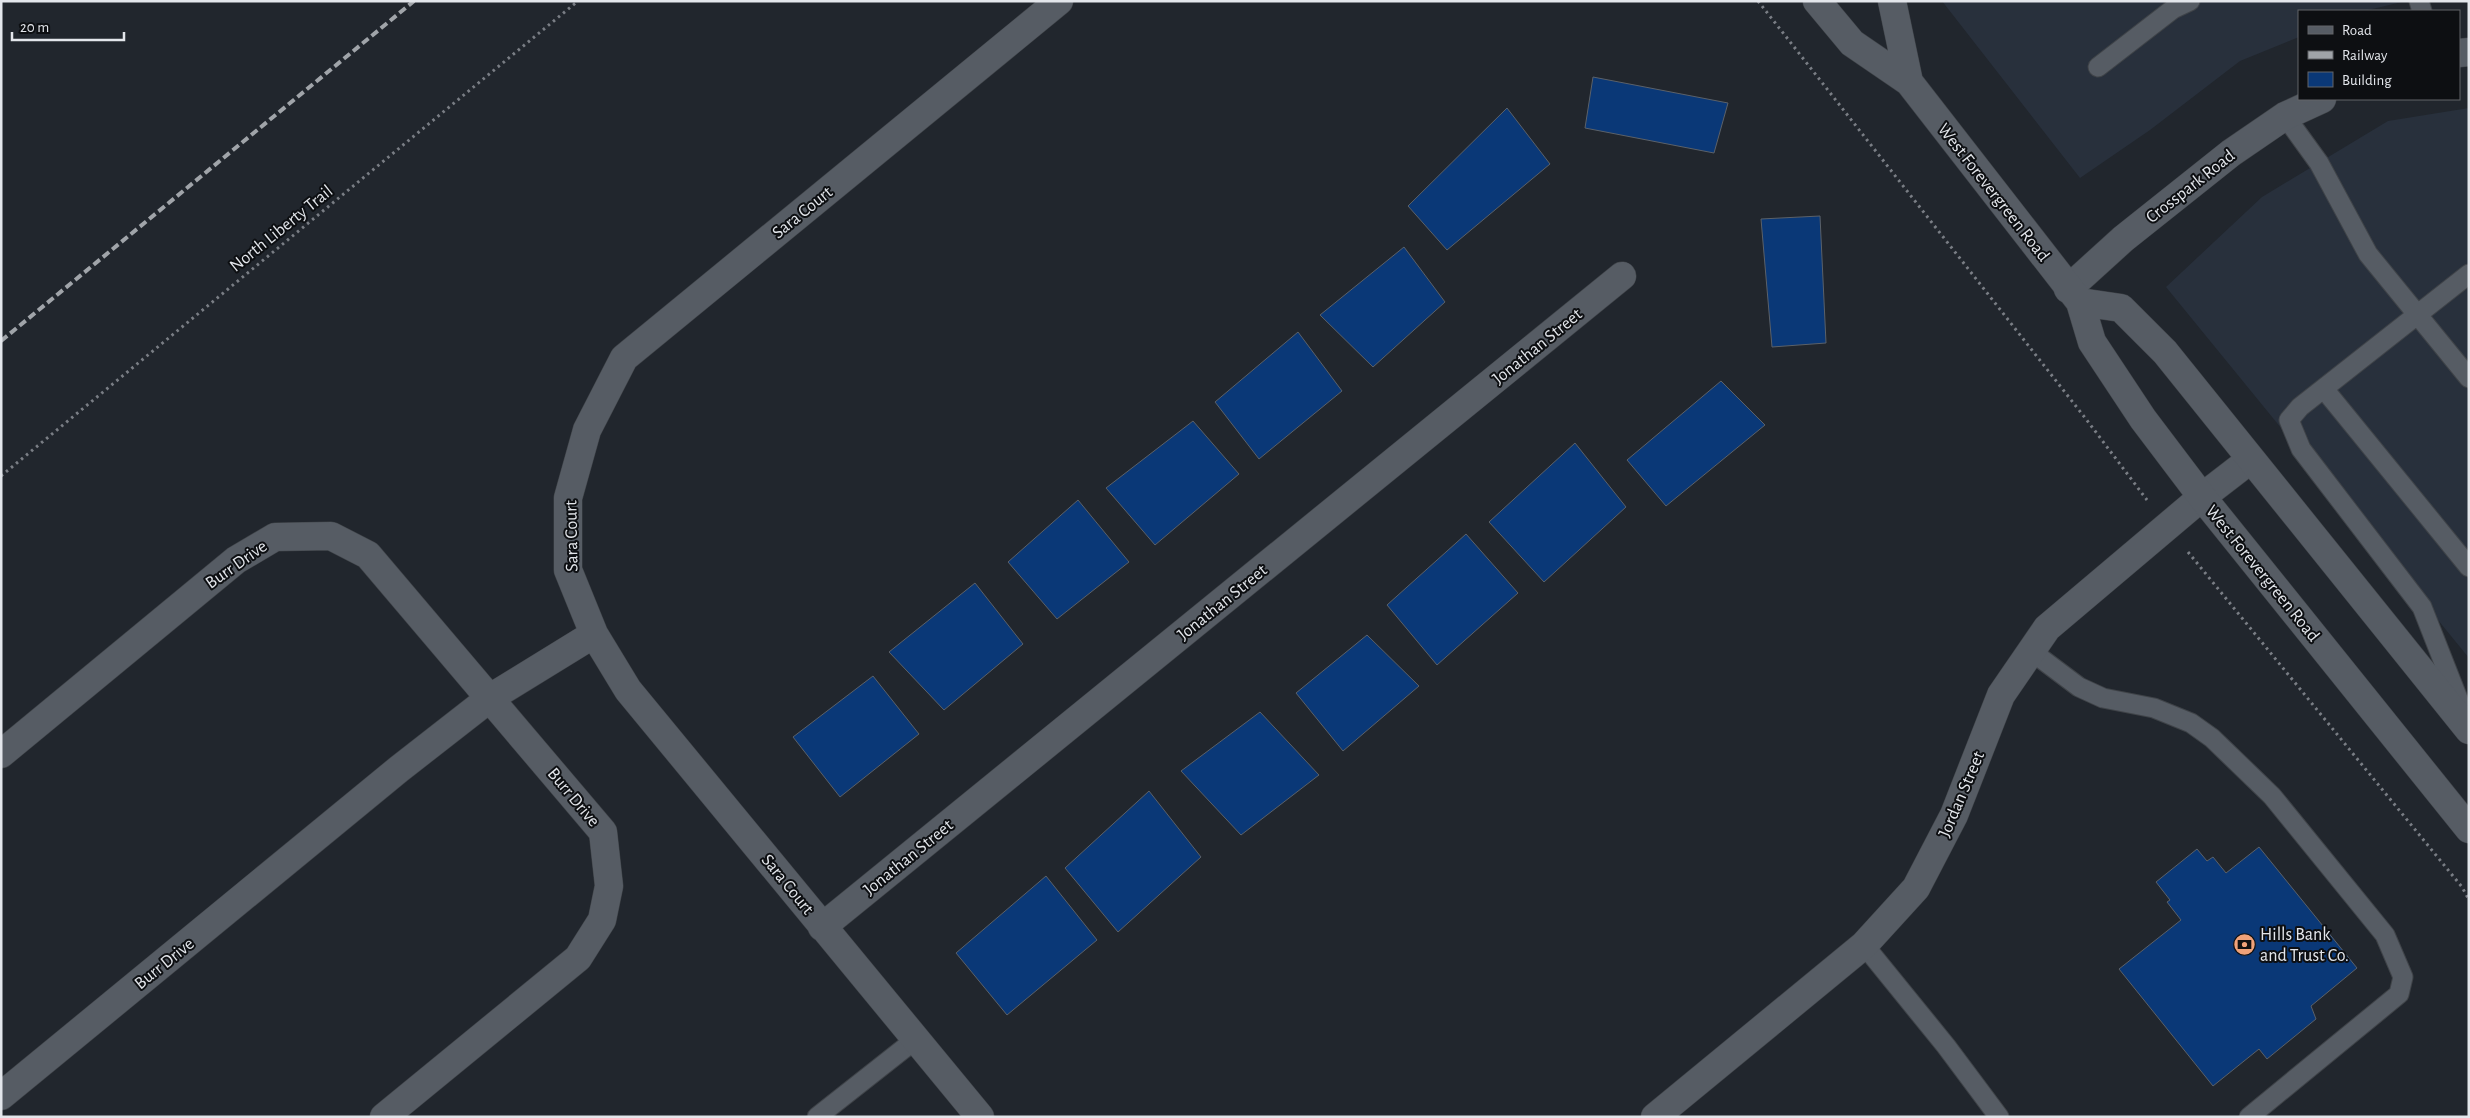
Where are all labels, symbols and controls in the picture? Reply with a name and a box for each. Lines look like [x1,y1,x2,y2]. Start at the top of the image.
scale bar [12,10,125,42]
legend [2298,10,2460,100]
text: 20 m [20,20,49,35]
text: Road [2342,23,2372,38]
text: Railway [2342,48,2388,63]
text: Building [2342,73,2392,88]
street label: West Forevergreen Road [1934,120,2053,265]
street label: Crosspark Road [2143,147,2238,227]
street label: North Liberty Trail [227,182,336,276]
street label: Sara Court [769,183,836,242]
street label: Jonathan Street [1489,305,1586,388]
street label: Sara Court [562,500,582,572]
street label: West Forevergreen Road [2202,502,2323,645]
street label: Burr Drive [202,537,271,592]
street label: Jonathan Street [1174,561,1271,644]
street label: Jordan Street [1936,748,1988,840]
street label: Burr Drive [544,765,603,831]
street label: Jonathan Street [860,816,957,899]
street label: Sara Court [758,851,817,918]
place label: Hills Bank and Trust Co. [2260,926,2349,965]
bank icon: Hills Bank and Trust Co. [2232,932,2256,956]
street label: Burr Drive [131,935,198,993]

